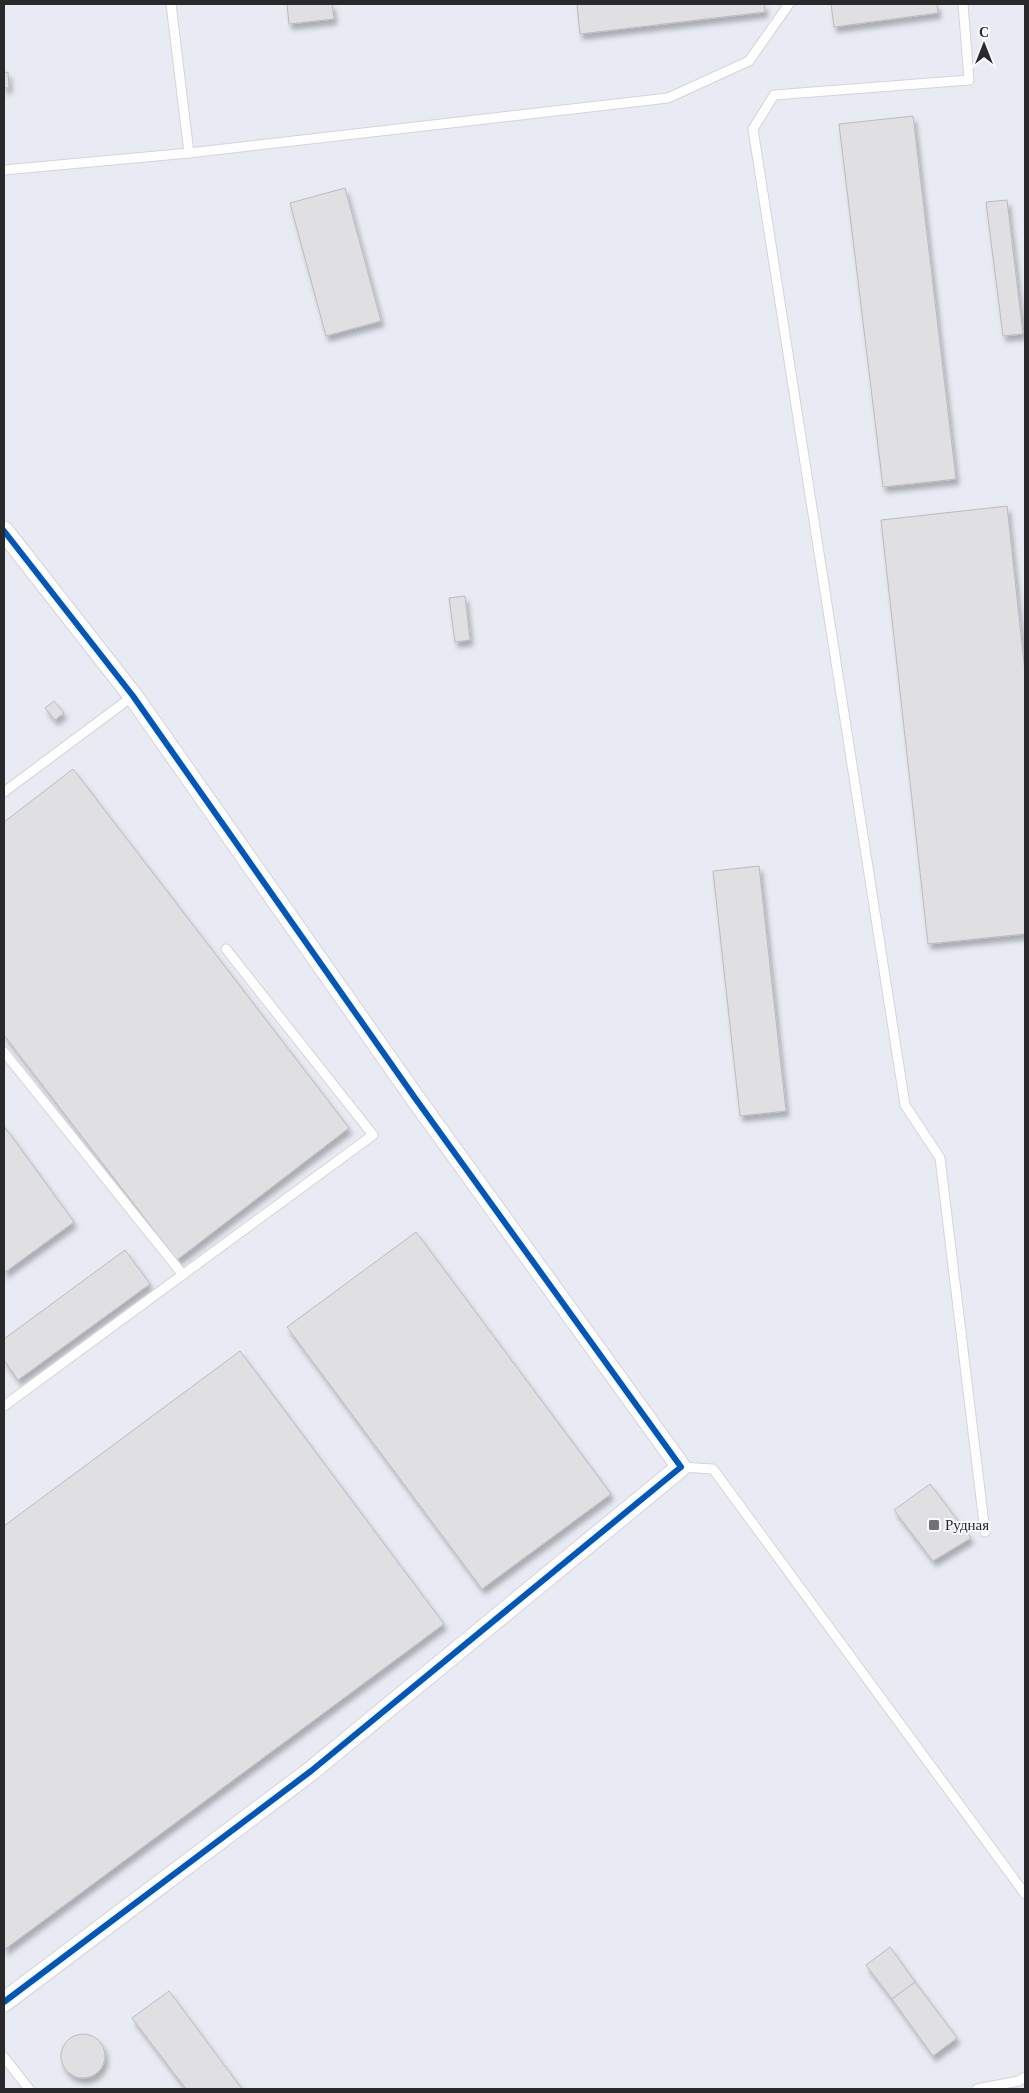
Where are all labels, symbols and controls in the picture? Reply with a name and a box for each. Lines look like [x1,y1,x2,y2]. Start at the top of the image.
north arrow [959,20,1009,70]
text: С [979,23,989,41]
place label: Рудная [945,1515,989,1534]
marker: Рудная [927,1518,941,1532]

